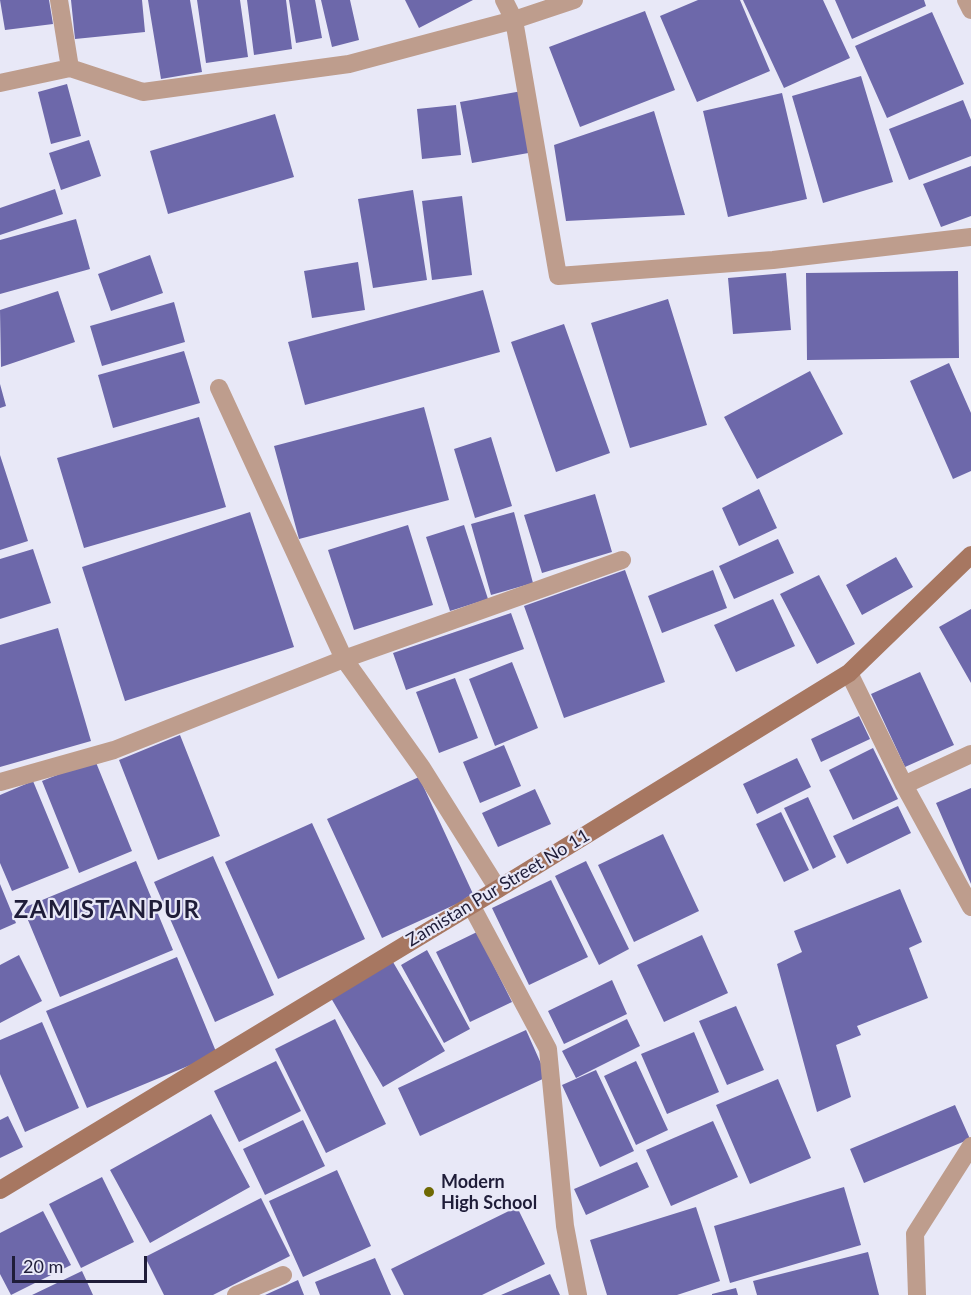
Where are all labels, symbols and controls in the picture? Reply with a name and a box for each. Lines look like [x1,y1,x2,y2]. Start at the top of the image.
street label: Zamistan Pur Street No 11 [403,825,593,951]
district label: ZAMISTANPUR [14,896,200,924]
place label: Modern High School [441,1171,537,1214]
marker: Modern High School [422,1185,436,1199]
scale bar [15,1244,150,1282]
text: 20 m [23,1255,63,1277]

